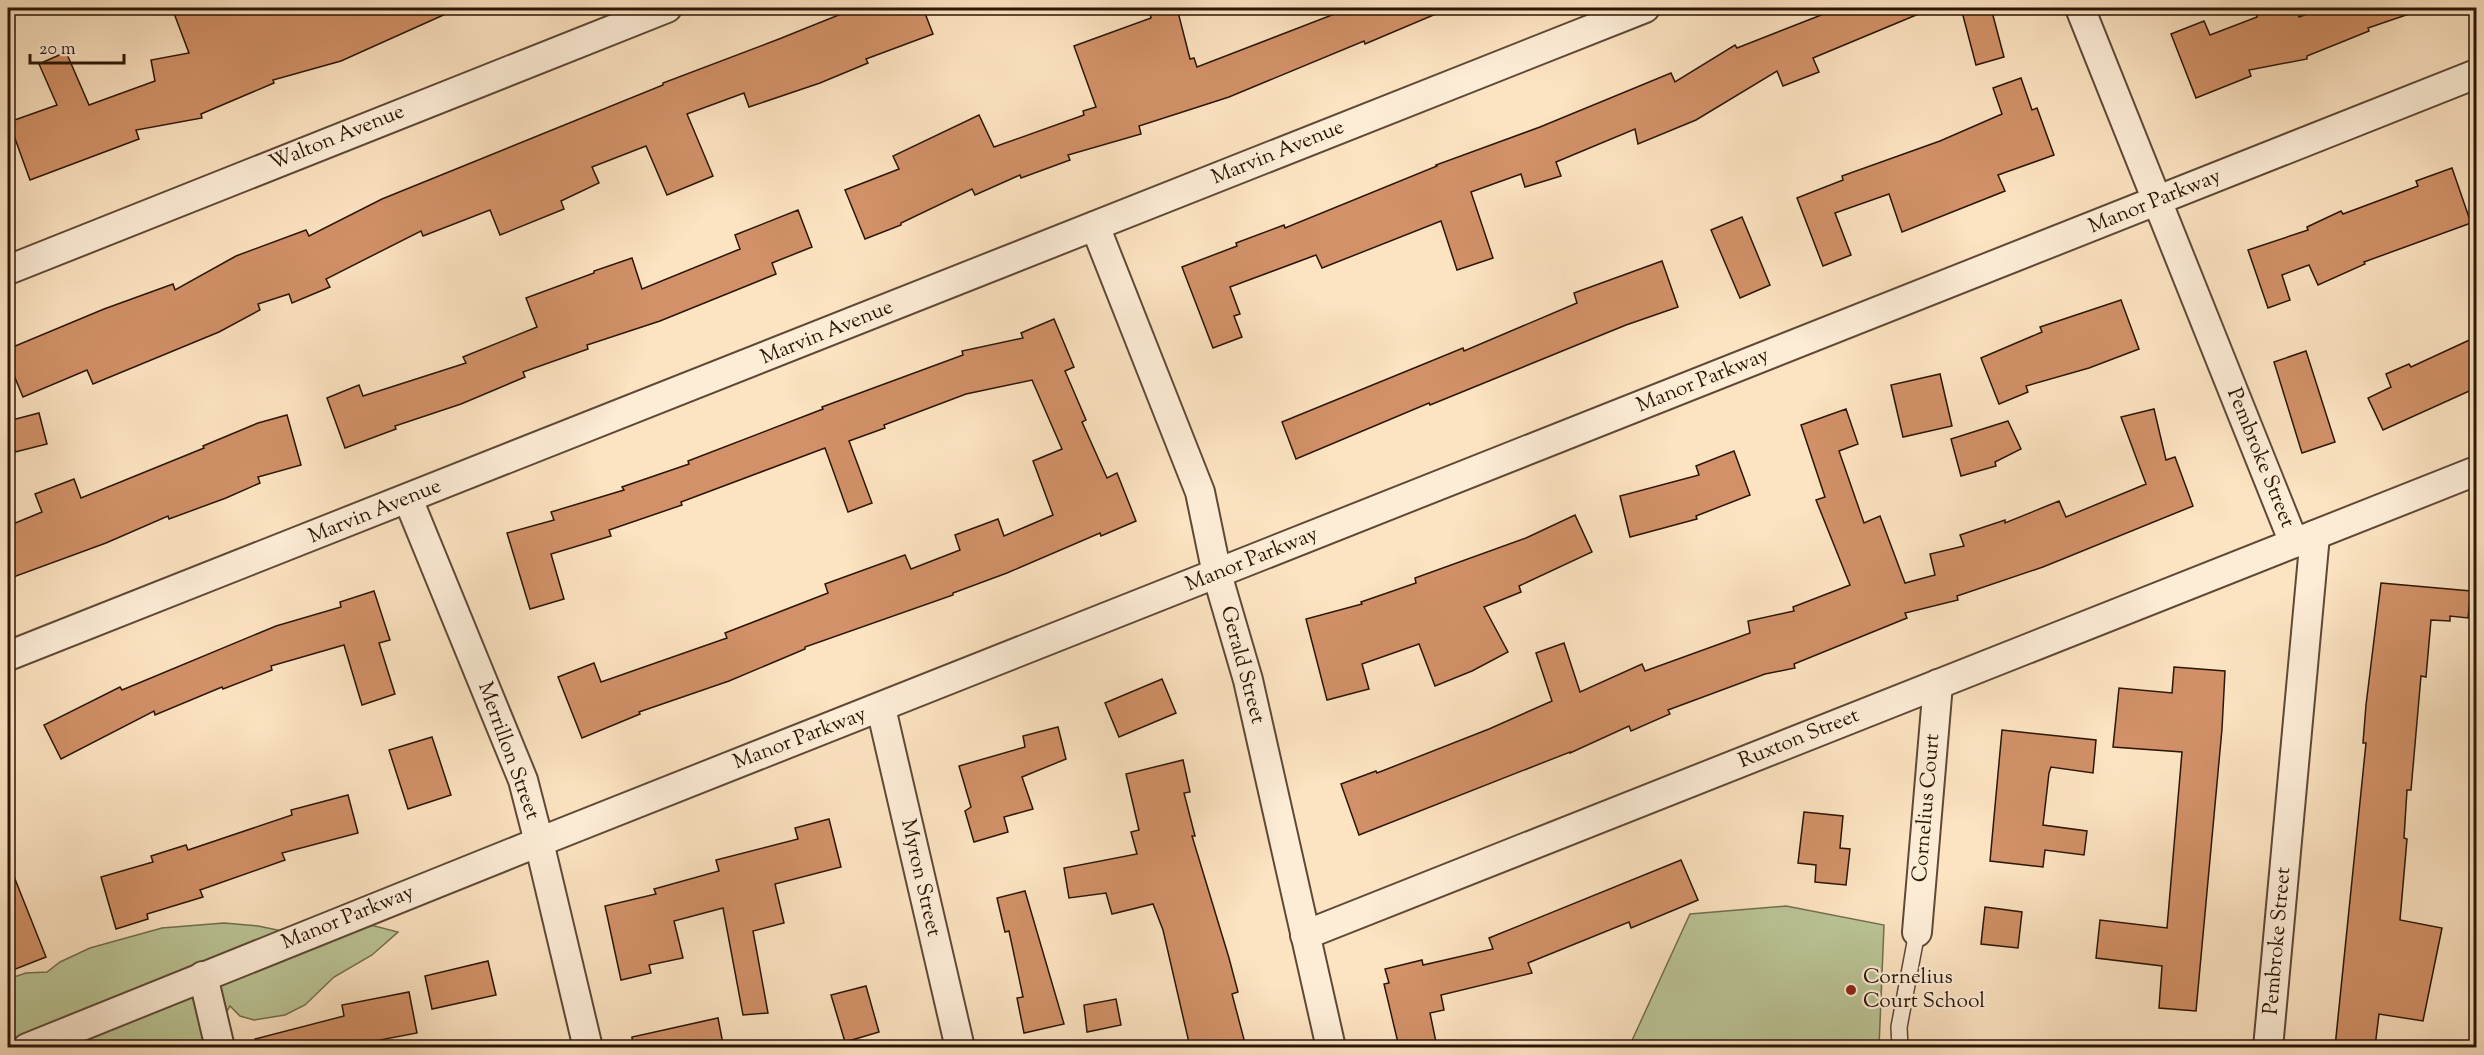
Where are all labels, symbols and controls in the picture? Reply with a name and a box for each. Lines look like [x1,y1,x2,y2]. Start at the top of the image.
scale bar [30,27,124,65]
text: 20 m [39,37,76,63]
street label: Walton Avenue [265,97,409,179]
street label: Marvin Avenue [1207,113,1349,193]
street label: Manor Parkway [2084,162,2226,242]
street label: Marvin Avenue [756,293,898,373]
street label: Manor Parkway [1632,341,1774,421]
street label: Pembroke Street [2218,384,2302,532]
street label: Marvin Avenue [304,472,446,552]
street label: Manor Parkway [1181,520,1323,600]
street label: Gerald Street [1212,603,1272,727]
street label: Merrillon Street [469,678,547,824]
street label: Manor Parkway [729,700,871,778]
street label: Ruxton Street [1734,701,1864,777]
street label: Cornelius Court [1906,732,1948,884]
street label: Myron Street [892,816,948,940]
street label: Pembroke Street [2257,866,2299,1016]
street label: Manor Parkway [277,878,419,958]
place label: Cornelius Court School [1863,963,1985,1017]
marker: Cornelius Court School [1844,983,1858,997]

